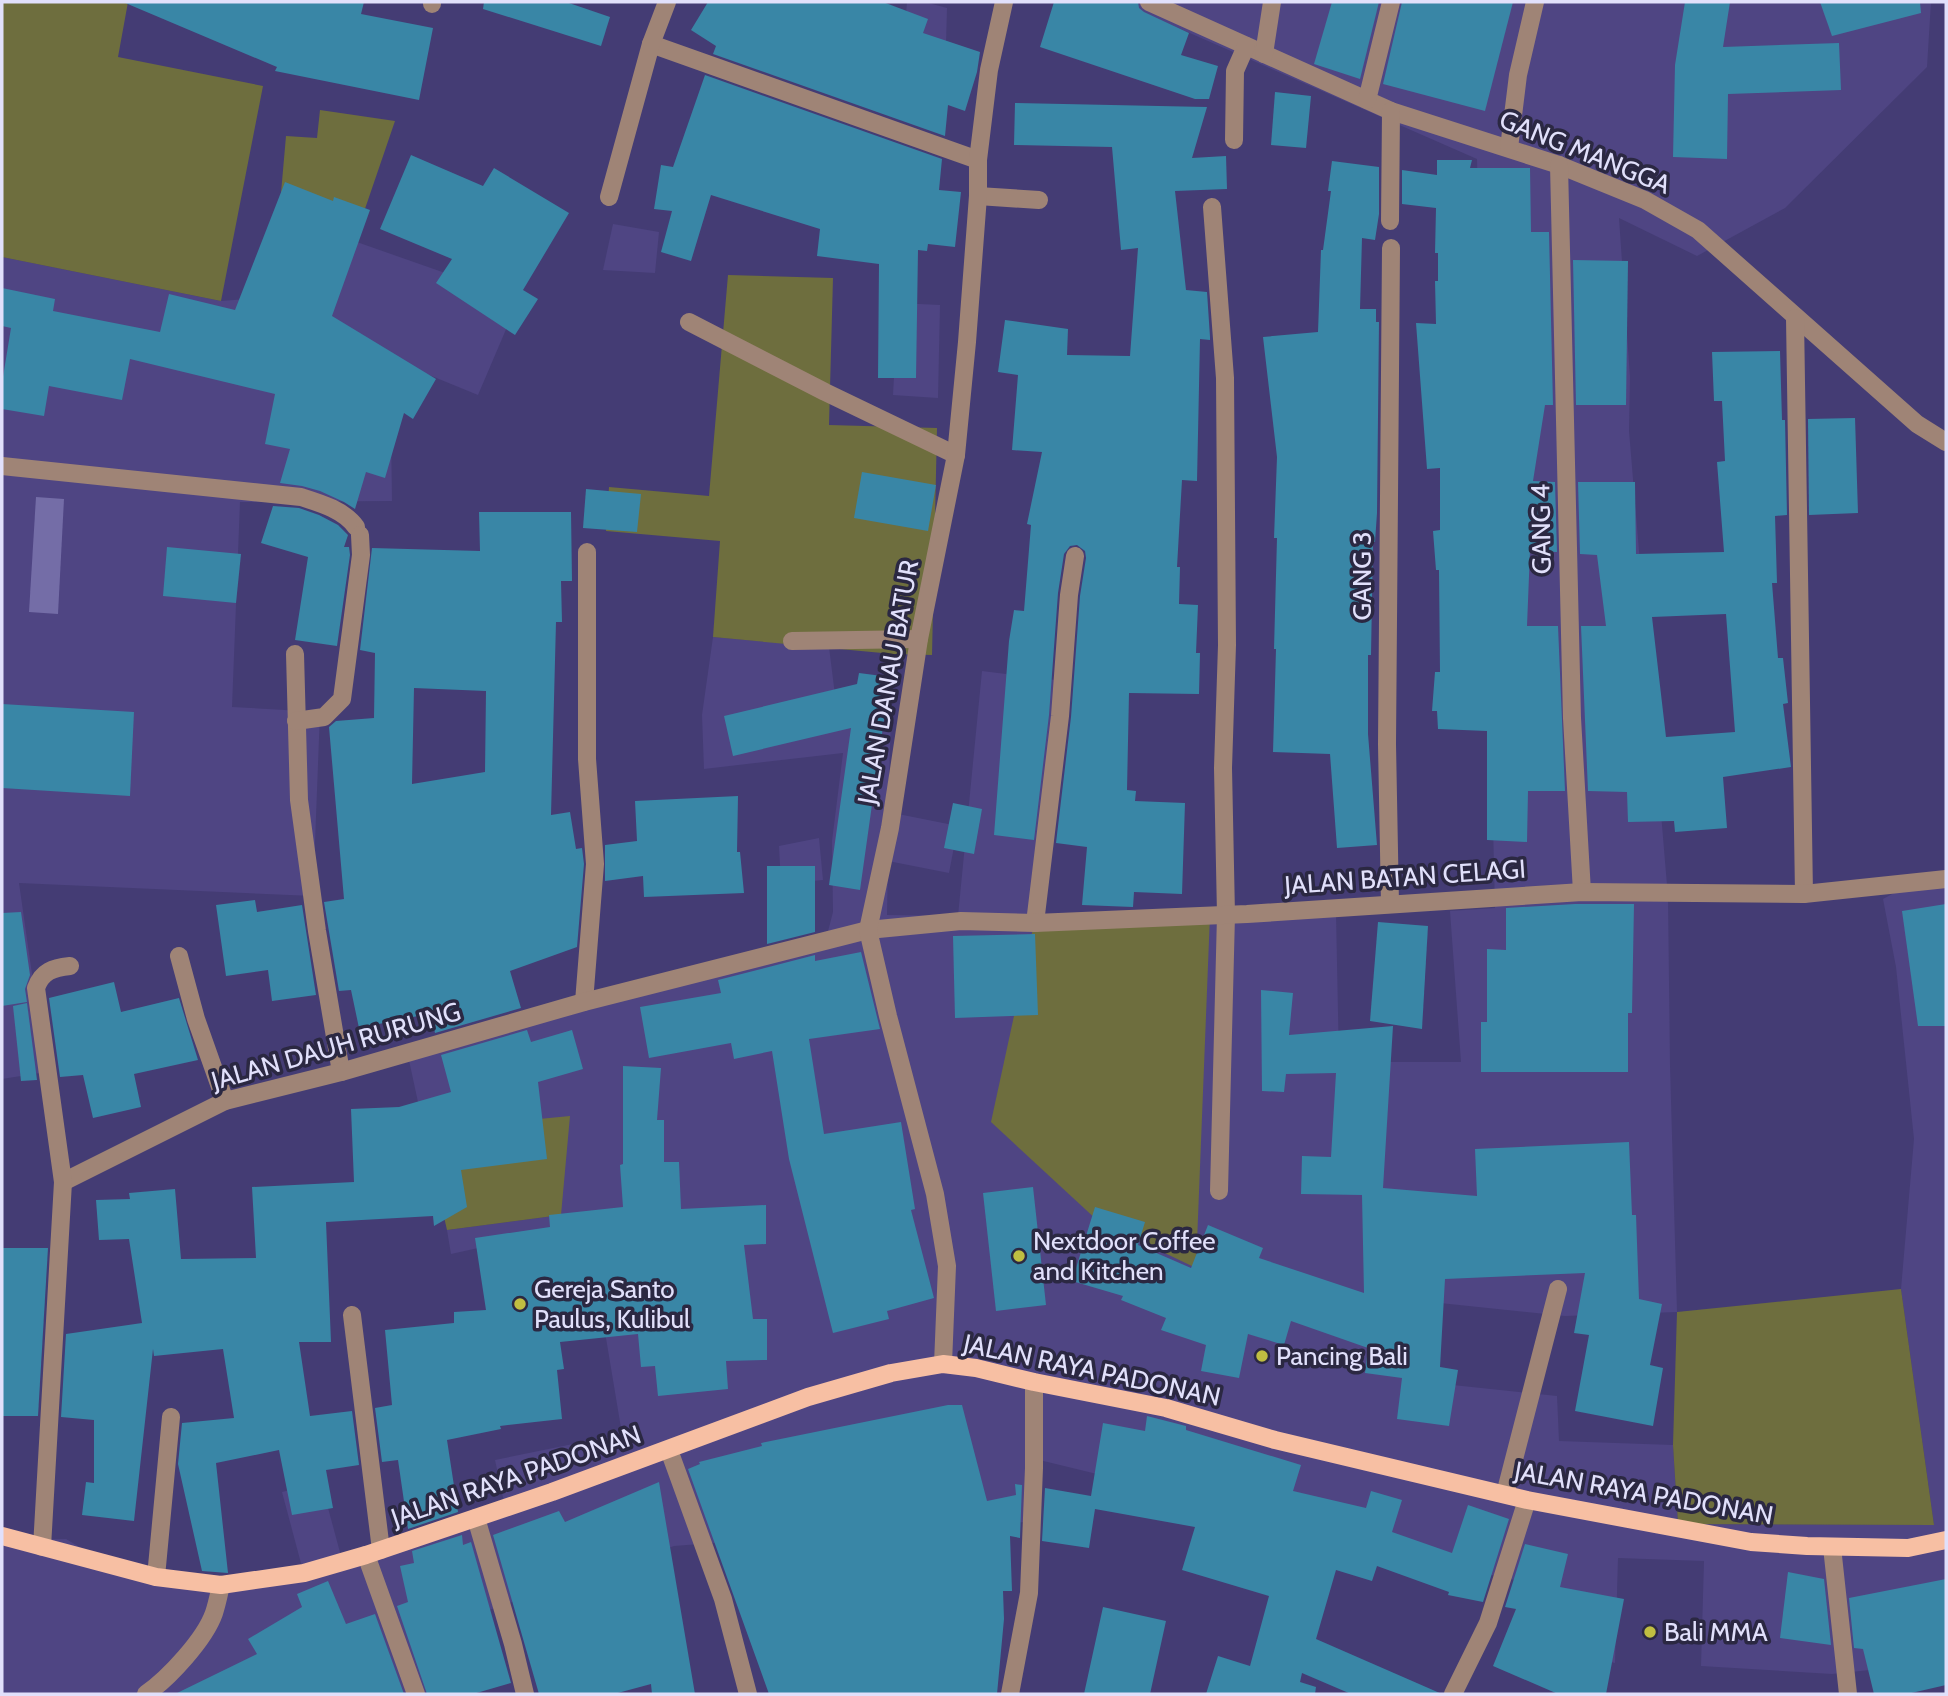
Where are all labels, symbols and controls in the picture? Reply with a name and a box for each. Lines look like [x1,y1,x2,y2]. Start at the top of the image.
street label: GANG MANGGA [1495,103,1675,201]
street label: GANG 4 [1524,484,1558,574]
street label: GANG 3 [1346,531,1378,621]
street label: JALAN DANAU BATUR [851,557,925,808]
street label: JALAN BATAN CELAGI [1282,853,1527,901]
street label: JALAN DAUH RURUNG [207,995,464,1097]
place label: Nextdoor Coffee and Kitchen [1033,1225,1216,1287]
marker: Nextdoor Coffee and Kitchen [1011,1248,1027,1264]
place label: Gereja Santo Paulus, Kulibul [534,1273,690,1335]
marker: Gereja Santo Paulus, Kulibul [512,1296,528,1312]
street label: JALAN RAYA PADONAN [959,1327,1224,1413]
place label: Pancing Bali [1276,1340,1408,1372]
marker: Pancing Bali [1254,1348,1270,1364]
street label: JALAN RAYA PADONAN [386,1418,645,1534]
street label: JALAN RAYA PADONAN [1511,1454,1776,1532]
place label: Bali MMA [1664,1616,1768,1648]
marker: Bali MMA [1642,1624,1658,1640]

